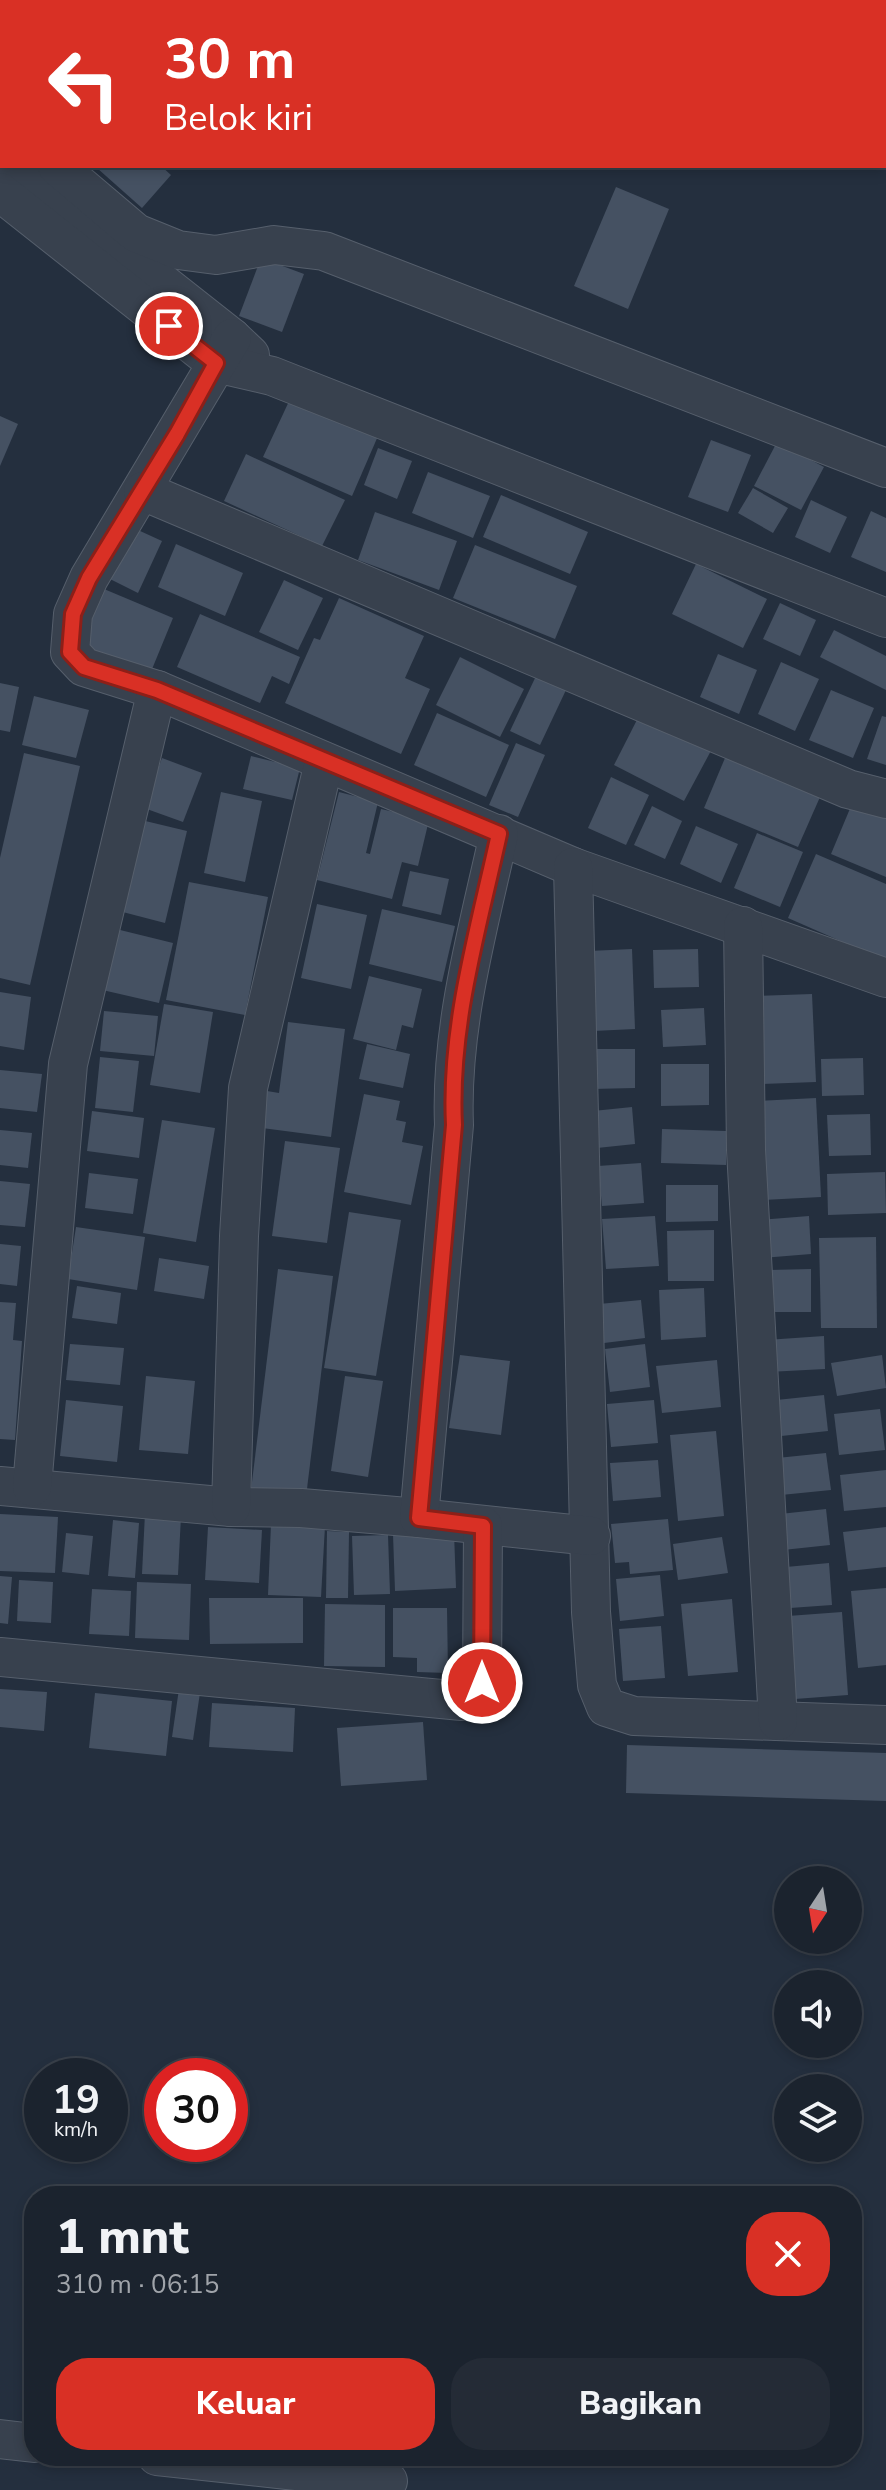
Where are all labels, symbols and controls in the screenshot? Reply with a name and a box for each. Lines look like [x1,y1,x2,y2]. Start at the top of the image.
text: 30 m [164,21,295,98]
icon: left [32,32,136,136]
text: Belok kiri [164,94,313,143]
pin [135,292,203,360]
icon: arrive [147,304,191,348]
position arrow [440,1641,524,1725]
north arrow [774,1866,862,1954]
map controls [774,1866,862,2162]
button: sound [774,1970,862,2058]
speed limit sign: 30 [144,2058,248,2162]
text: 19 [52,2073,100,2127]
button: layers [774,2074,862,2162]
text: km/h [54,2116,98,2143]
text: 1 mnt [56,2204,189,2270]
button: close [746,2212,830,2296]
text: 310 m · 06:15 [56,2267,219,2302]
button: Keluar [56,2358,435,2450]
button: Bagikan [451,2358,830,2450]

